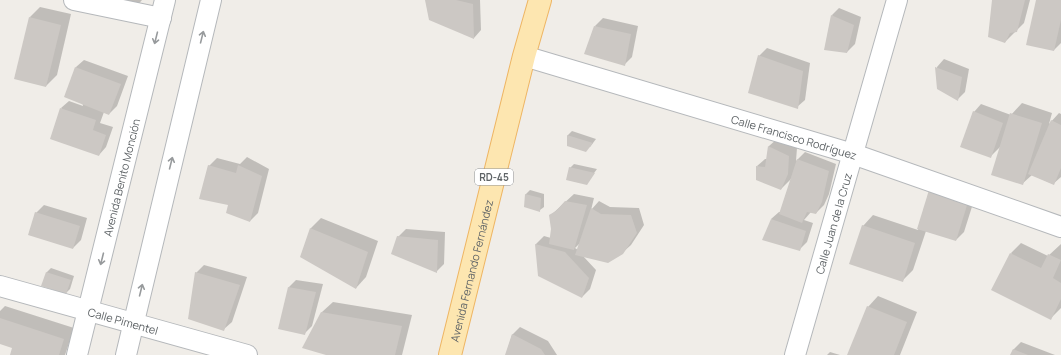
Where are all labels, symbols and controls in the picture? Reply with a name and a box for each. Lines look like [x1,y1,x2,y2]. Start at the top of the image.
one-way arrow [152,31,159,44]
one-way arrow [199,31,206,44]
street label: Calle Francisco Rodríguez [730,111,859,162]
street label: Avenida Benito Monción [99,117,143,238]
one-way arrow [168,157,176,170]
road number: RD-45 [475,169,513,185]
street label: Calle Juan de la Cruz [811,171,855,276]
street label: Avenida Fernando Fernández [446,198,496,343]
one-way arrow [97,253,105,266]
one-way arrow [137,284,145,297]
street label: Calle Pimentel [86,303,160,337]

